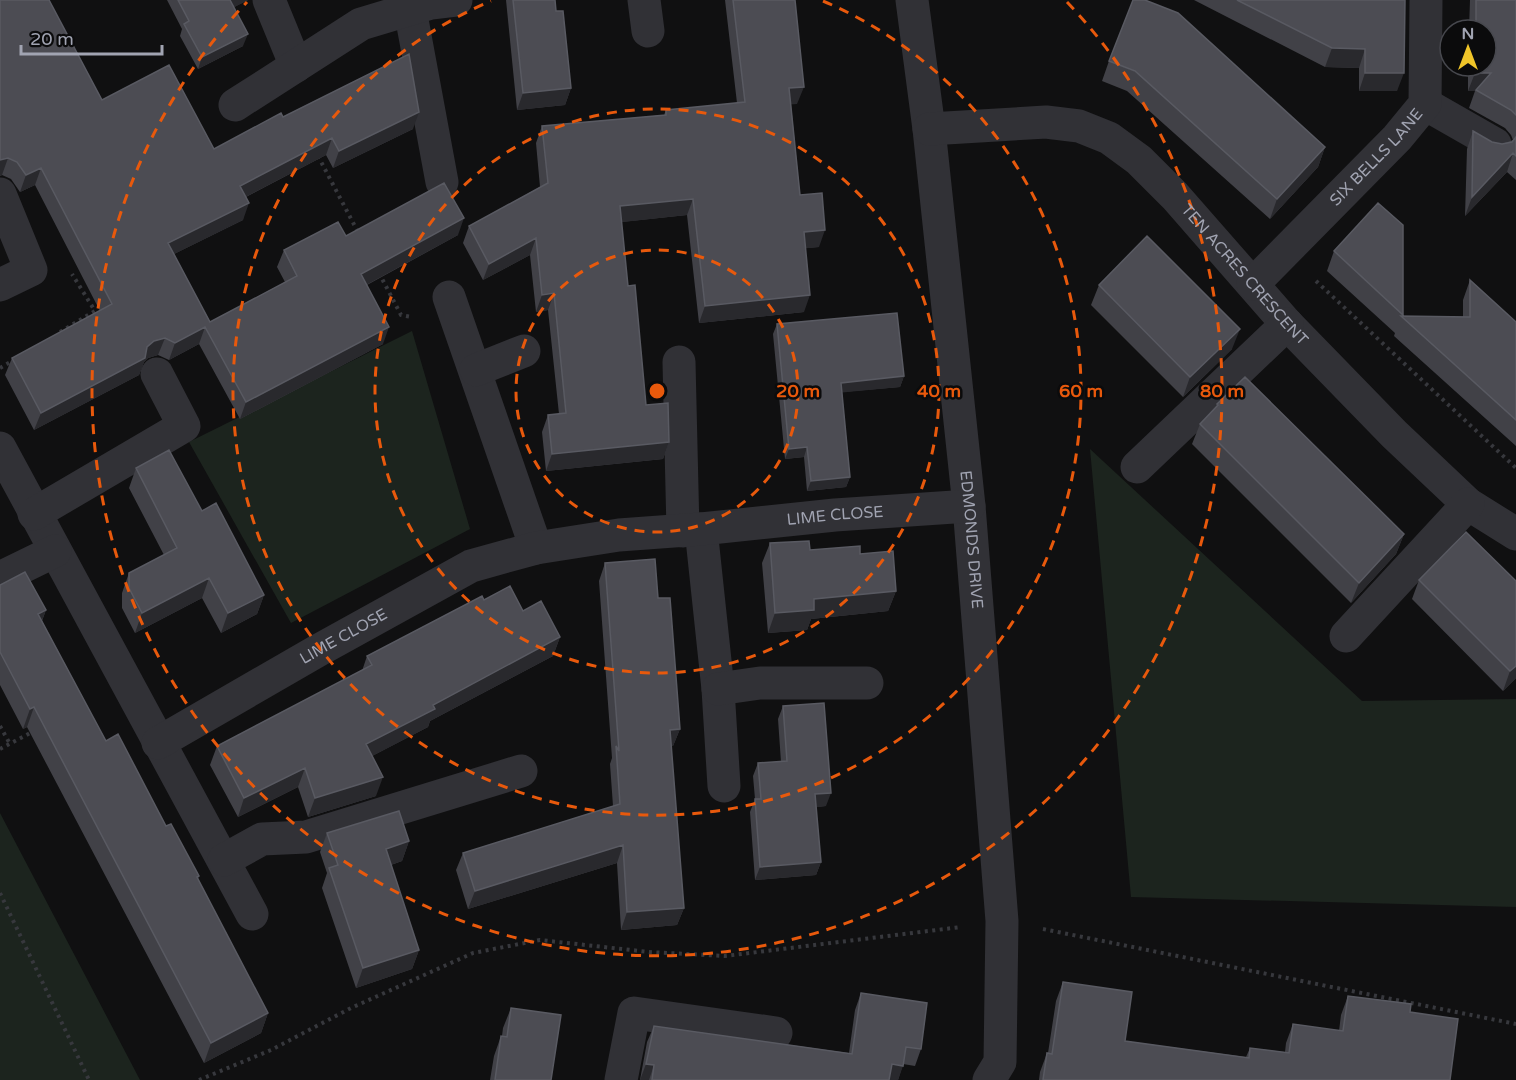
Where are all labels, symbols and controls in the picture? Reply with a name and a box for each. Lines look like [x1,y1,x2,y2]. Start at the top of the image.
scale bar [21,18,162,56]
north arrow [1438,18,1498,78]
text: N [1462,24,1474,44]
text: 20 m [30,28,74,50]
street label: SIX BELLS LANE [1326,104,1427,210]
street label: TEN ACRES CRESCENT [1177,200,1313,350]
text: 20 m [776,380,820,402]
text: 40 m [917,380,961,402]
text: 60 m [1059,380,1103,402]
text: 80 m [1200,380,1244,402]
centre of rings [647,381,667,401]
street label: EDMONDS DRIVE [955,469,987,610]
street label: LIME CLOSE [786,502,884,530]
street label: LIME CLOSE [296,604,391,669]

